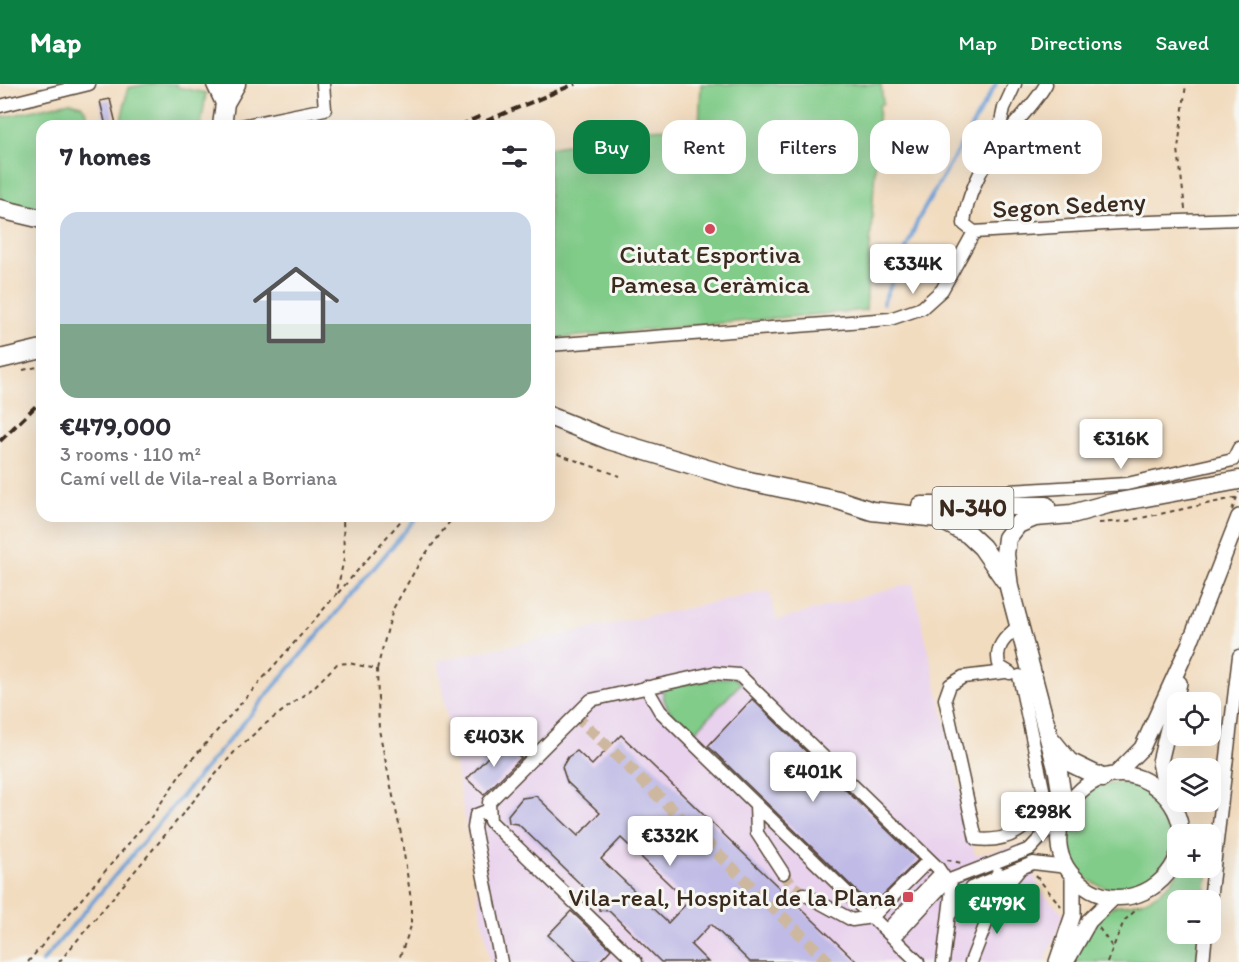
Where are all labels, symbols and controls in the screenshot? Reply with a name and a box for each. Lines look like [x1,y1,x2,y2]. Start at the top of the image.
text: Map [30,25,81,59]
text: Map [959,30,997,55]
text: Directions [1030,30,1122,55]
text: Saved [1155,30,1209,55]
chip: Buy [573,120,650,174]
chip: Rent [662,120,746,174]
chip: Filters [758,120,858,174]
chip: New [870,120,950,174]
chip: Apartment [962,120,1102,174]
text: 7 homes [60,140,151,172]
icon: filters [498,140,531,173]
street label: Segon Sedeny [991,185,1147,225]
marker: Ciutat Esportiva Pamesa Ceràmica [703,222,717,236]
place label: Ciutat Esportiva Pamesa Ceràmica [610,238,810,300]
pin: €334K [871,244,955,295]
icon: home [242,251,350,359]
text: €334K [884,251,942,275]
text: €479,000 [60,410,171,442]
pin: €316K [1079,419,1163,470]
text: €316K [1094,426,1148,450]
text: 3 rooms · 110 m² [60,442,201,466]
text: Camí vell de Vila-real a Borriana [60,466,337,490]
road number: N-340 [932,487,1014,529]
map controls [1167,692,1221,944]
button: locate [1167,692,1221,746]
pin: €403K [452,717,536,768]
text: €403K [464,724,524,748]
pin: €401K [771,752,855,803]
button: layers [1167,758,1221,812]
text: €401K [784,759,842,783]
pin: €298K [1001,792,1085,843]
text: €298K [1015,799,1071,823]
pin: €332K [628,816,712,867]
text: €332K [642,823,698,847]
button: + [1167,824,1221,878]
place label: Vila-real, Hospital de la Plana [568,881,896,913]
pin: €479K [955,884,1039,935]
marker: Vila-real, Hospital de la Plana [901,890,915,904]
button: − [1167,890,1221,944]
text: €479K [969,891,1025,915]

